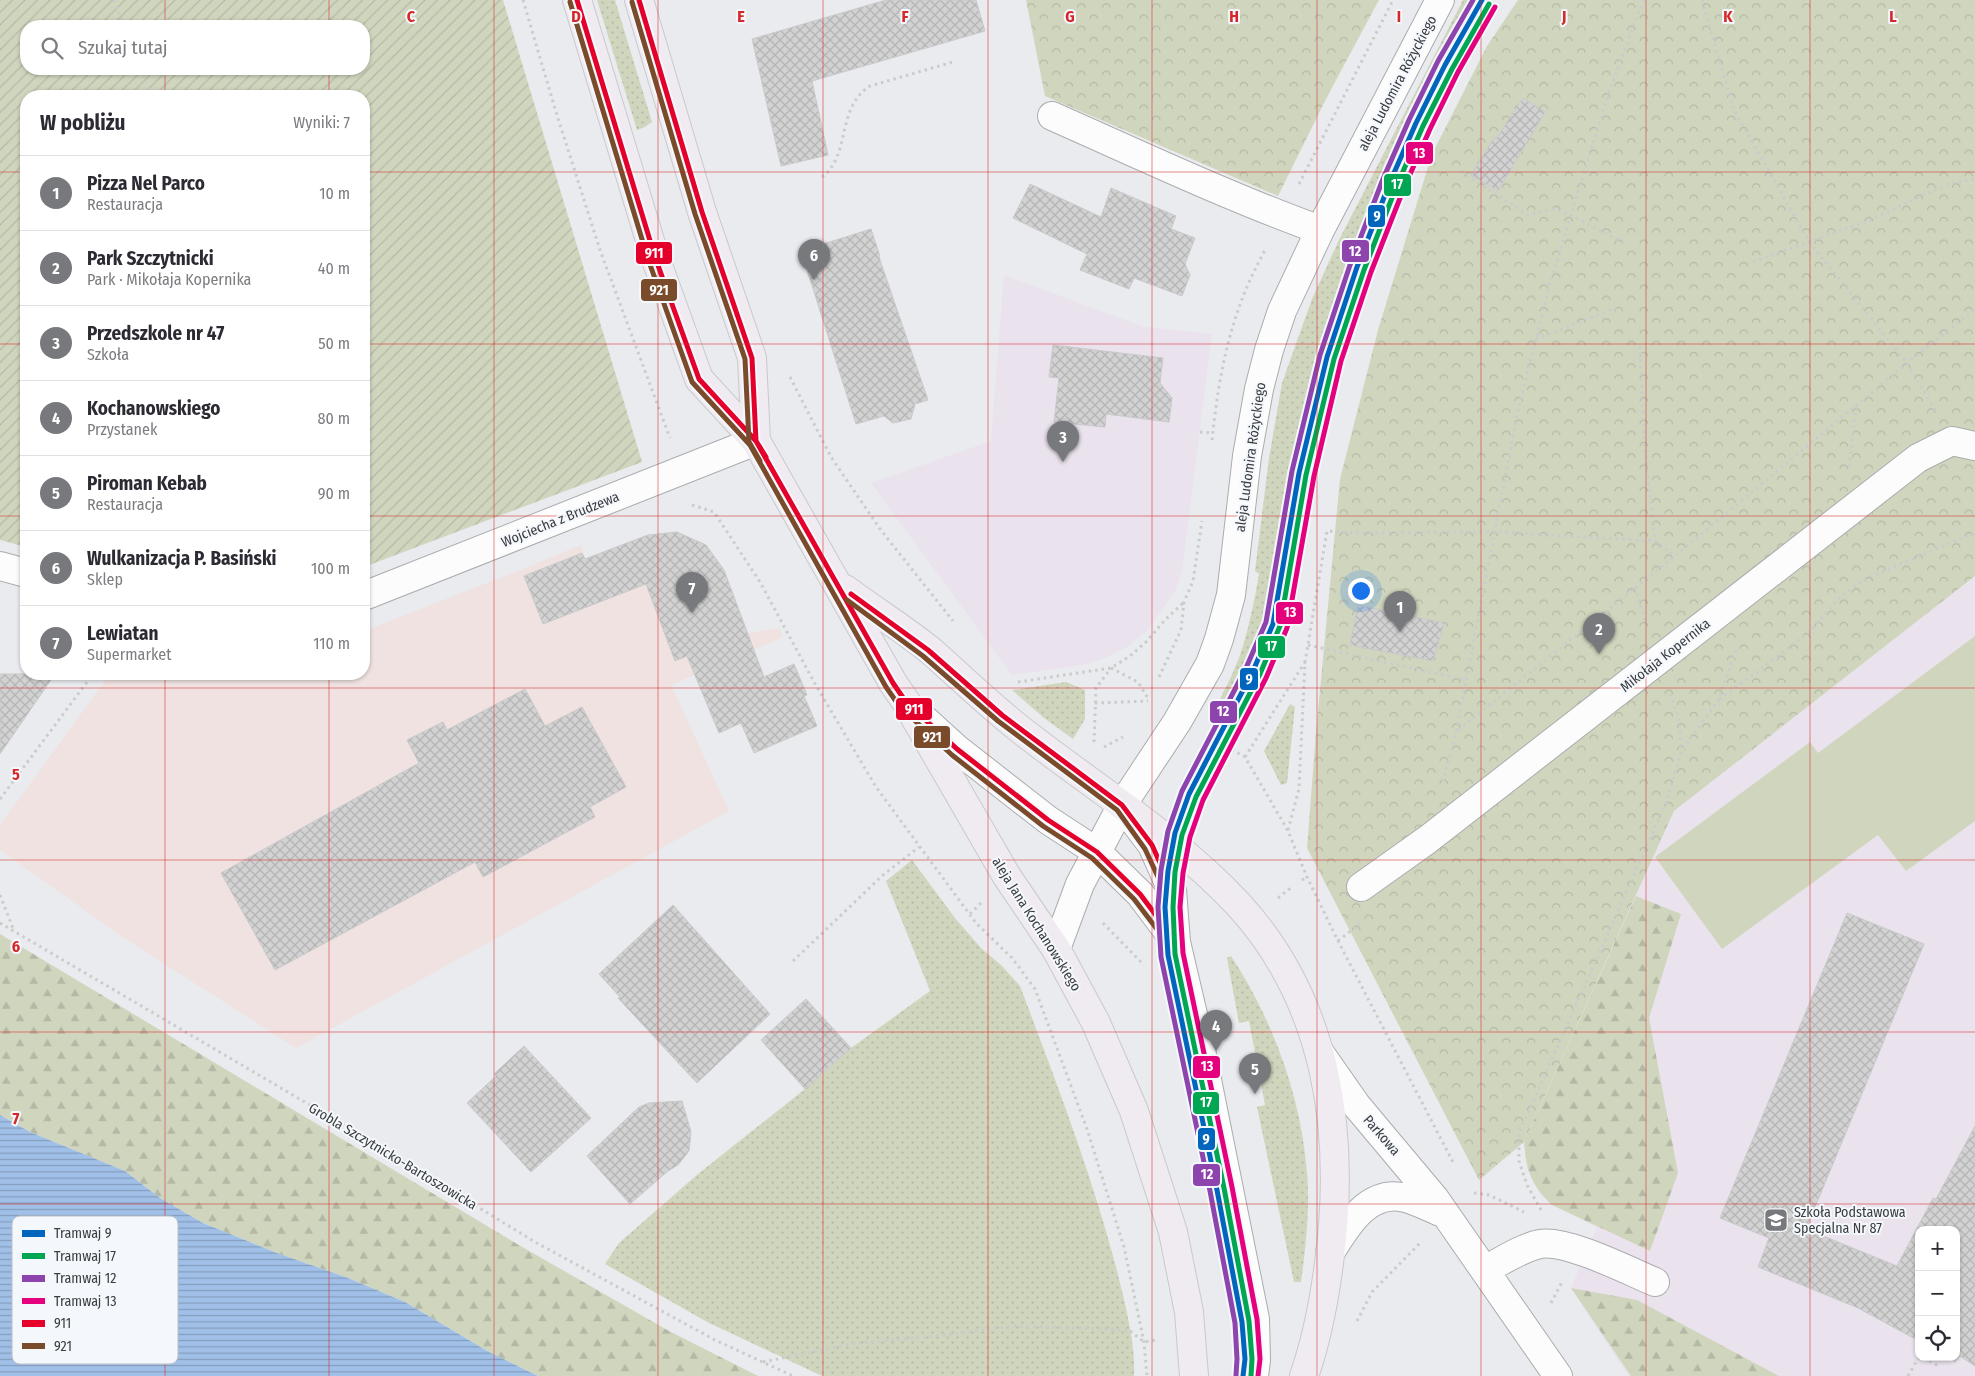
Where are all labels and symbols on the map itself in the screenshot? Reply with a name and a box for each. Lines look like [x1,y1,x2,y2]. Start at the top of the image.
text: C [407,7,416,26]
text: D [571,7,581,26]
text: E [737,7,745,26]
text: F [901,7,909,26]
text: G [1065,7,1075,26]
text: H [1229,7,1239,26]
text: I [1397,7,1401,26]
text: J [1561,7,1566,26]
text: K [1723,7,1733,26]
text: L [1889,7,1897,26]
street label: aleja Ludomira Różyckiego [1354,13,1440,154]
line badge: 13 [1405,141,1434,165]
text: 13 [1413,145,1426,162]
line badge: 17 [1383,173,1412,197]
text: 17 [1391,176,1403,193]
line badge: 9 [1367,204,1386,228]
text: 9 [1373,208,1381,225]
pin: 6 [798,239,830,280]
line badge: 12 [1341,239,1370,263]
line badge: 911 [635,241,673,265]
text: 12 [1349,243,1362,260]
text: 911 [645,245,663,262]
line badge: 921 [640,278,678,302]
text: 921 [649,282,669,299]
street label: aleja Ludomira Różyckiego [1232,381,1269,533]
pin: 3 [1047,421,1079,462]
street label: Wojciecha z Brudzewa [499,488,622,551]
pin: 7 [676,572,708,613]
your location [1348,578,1374,604]
pin: 1 [1384,591,1416,632]
line badge: 13 [1275,601,1304,625]
text: 13 [1284,604,1297,621]
pin: 2 [1583,613,1615,654]
street label: Mikołaja Kopernika [1617,615,1714,696]
line badge: 17 [1257,635,1286,659]
text: 17 [1265,638,1277,655]
line badge: 9 [1239,667,1259,691]
text: 9 [1245,671,1253,688]
line badge: 911 [895,697,933,721]
line badge: 12 [1209,700,1238,724]
text: 911 [905,701,923,718]
text: 12 [1217,703,1230,720]
line badge: 921 [913,725,951,749]
text: 921 [922,729,942,746]
text: 5 [12,765,20,784]
street label: aleja Jana Kochanowskiego [988,854,1085,994]
text: 6 [12,937,20,956]
pin: 4 [1200,1010,1232,1051]
pin: 5 [1239,1053,1271,1094]
line badge: 13 [1192,1055,1221,1079]
text: 13 [1201,1058,1214,1075]
line badge: 17 [1192,1091,1220,1115]
text: 17 [1200,1094,1212,1111]
street label: Grobla Szczytnicko-Bartoszowicka [306,1099,480,1214]
text: 7 [13,1109,20,1128]
street label: Parkowa [1359,1112,1404,1159]
line badge: 9 [1197,1127,1216,1151]
text: 9 [1202,1131,1210,1148]
line badge: 12 [1192,1163,1221,1187]
text: 12 [1201,1166,1214,1183]
place label: Szkoła Podstawowa Specjalna Nr 87 [1794,1204,1906,1237]
school or university icon: Szkoła Podstawowa Specjalna Nr 87 [1763,1207,1789,1233]
legend [12,1216,178,1364]
text: Tramwaj 9 [54,1225,112,1242]
text: Tramwaj 17 [54,1248,116,1265]
text: Tramwaj 12 [54,1270,116,1287]
text: Tramwaj 13 [54,1293,116,1310]
text: 911 [54,1315,71,1332]
text: 921 [54,1338,72,1355]

